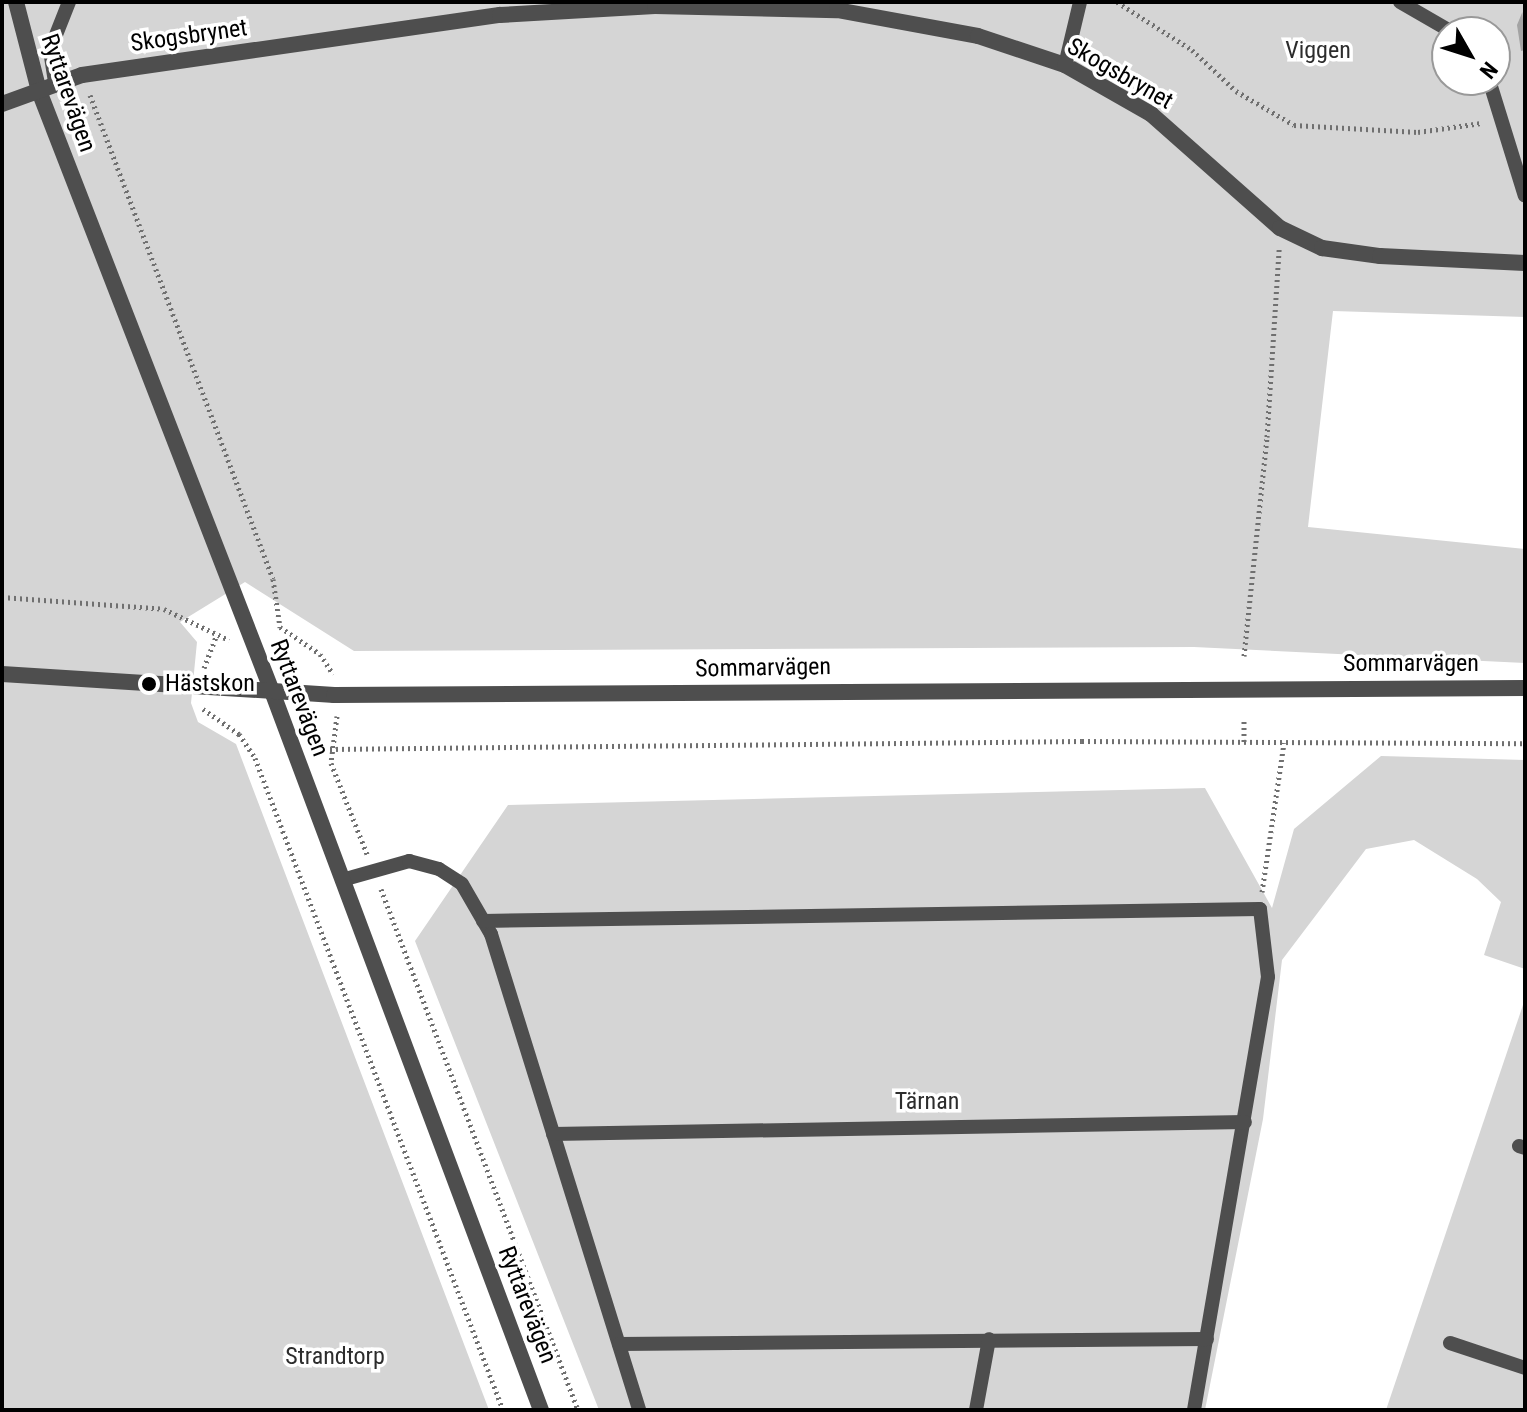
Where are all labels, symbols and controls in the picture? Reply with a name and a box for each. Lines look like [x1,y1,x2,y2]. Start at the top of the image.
street label: Skogsbrynet [129,14,249,58]
north arrow [1431,16,1511,96]
street label: Ryttarevägen [34,30,102,156]
street label: Skogsbrynet [1062,32,1178,116]
park label: Viggen [1285,37,1351,65]
text: N [1475,57,1502,83]
street label: Ryttarevägen [264,635,334,761]
street label: Sommarvägen [1343,650,1479,678]
street label: Sommarvägen [695,652,831,684]
place label: Hästskon [165,670,255,698]
marker: Hästskon [140,675,158,693]
park label: Tärnan [895,1088,959,1116]
street label: Ryttarevägen [492,1242,562,1368]
park label: Strandtorp [285,1343,385,1371]

